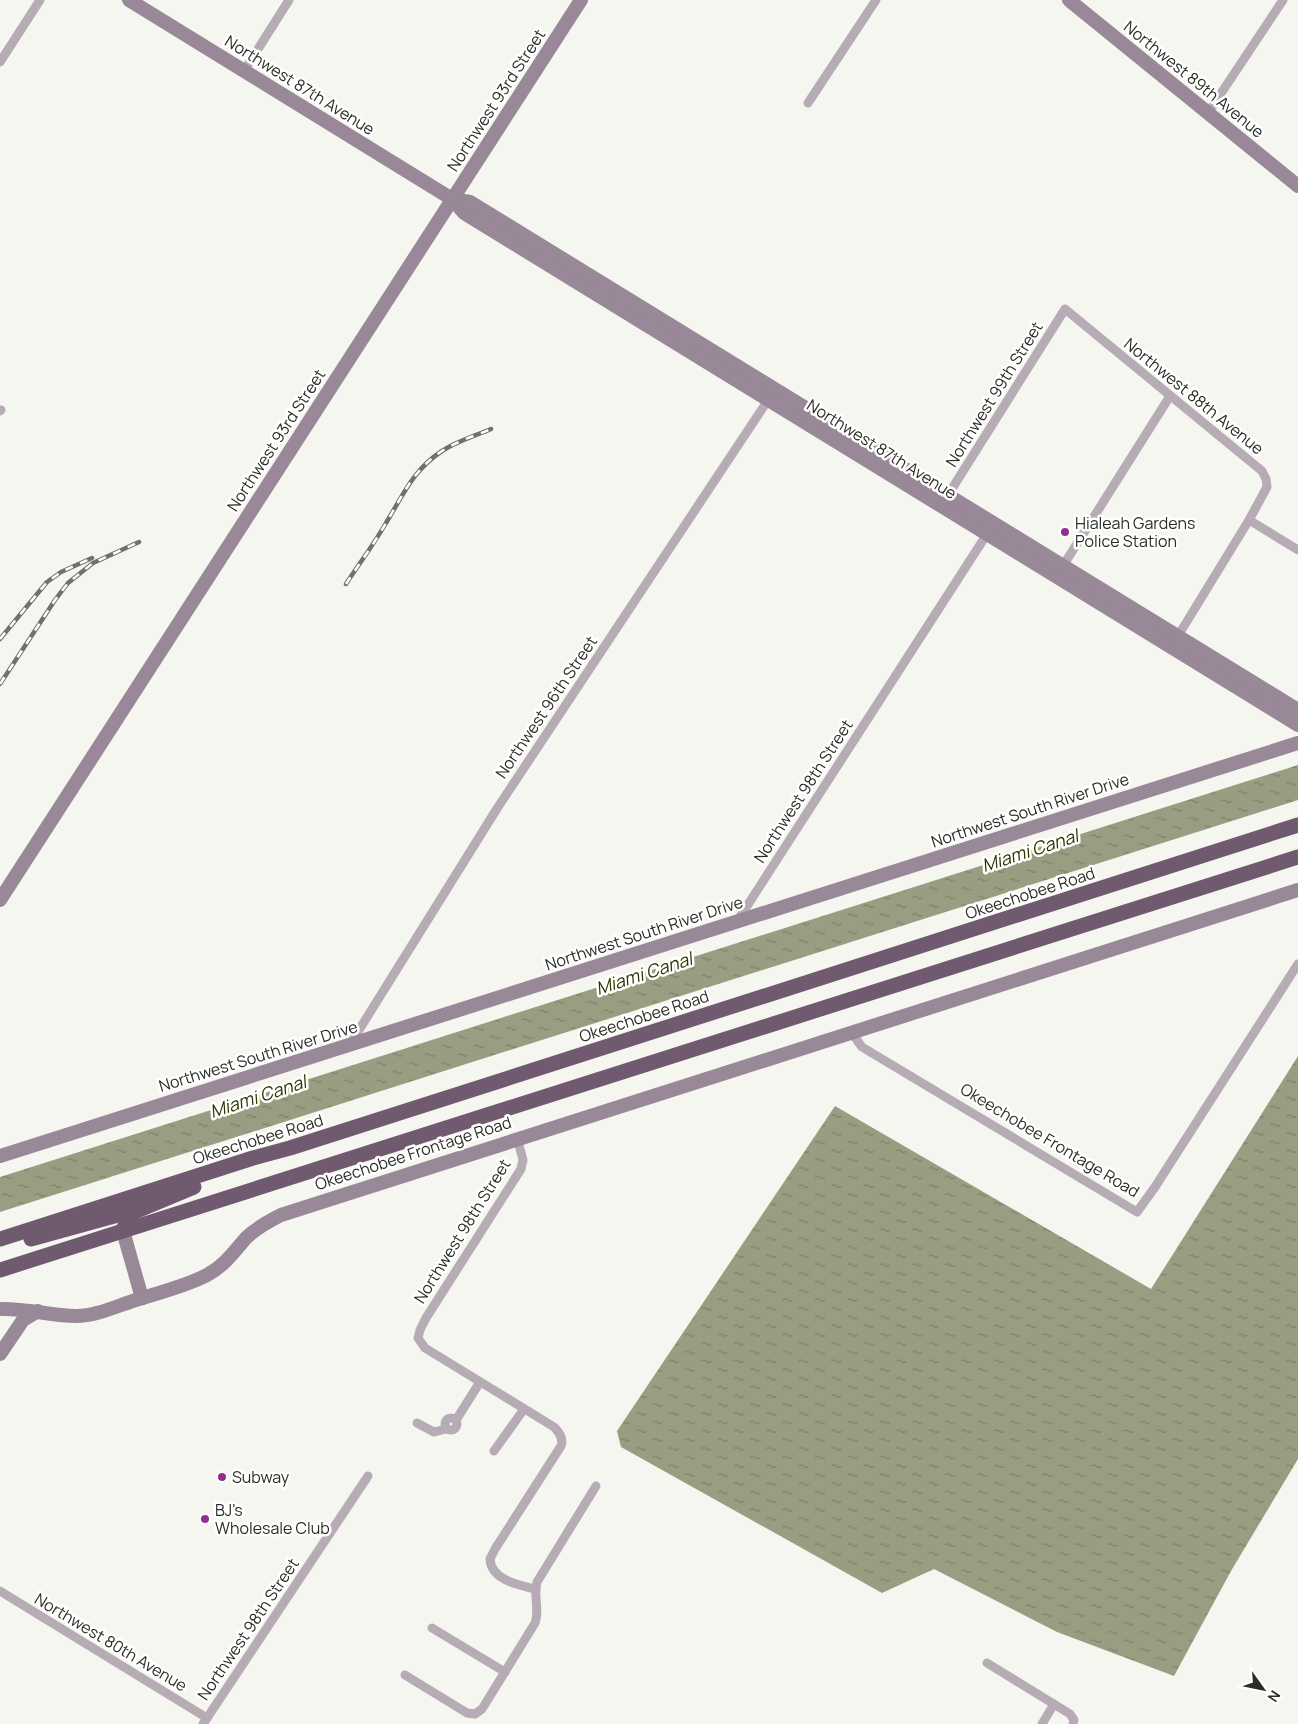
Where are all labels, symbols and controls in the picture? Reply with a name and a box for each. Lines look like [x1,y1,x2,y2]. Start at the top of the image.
street label: Northwest 89th Avenue [1119,16,1269,142]
street label: Northwest 93rd Street [442,25,550,175]
street label: Northwest 87th Avenue [221,30,379,140]
street label: Northwest 99th Street [940,317,1048,471]
street label: Northwest 88th Avenue [1120,333,1268,459]
street label: Northwest 93rd Street [222,365,330,515]
street label: Northwest 87th Avenue [803,394,961,504]
place label: Hialeah Gardens Police Station [1075,512,1195,552]
marker: Hialeah Gardens Police Station [1059,526,1071,538]
street label: Northwest 96th Street [490,631,602,783]
street label: Northwest 98th Street [748,715,858,867]
street label: Northwest South River Drive [928,768,1132,852]
water label: Miami Canal [978,822,1084,877]
street label: Okeechobee Road [962,862,1098,924]
street label: Northwest South River Drive [542,891,746,975]
water label: Miami Canal [592,945,698,1000]
street label: Okeechobee Road [576,985,712,1047]
street label: Northwest South River Drive [156,1015,360,1097]
water label: Miami Canal [206,1068,312,1123]
street label: Okeechobee Frontage Road [956,1078,1144,1202]
street label: Okeechobee Road [190,1109,326,1169]
street label: Okeechobee Frontage Road [312,1111,514,1195]
street label: Northwest 98th Street [408,1154,516,1308]
place label: Subway [232,1466,290,1488]
marker: Subway [216,1471,228,1483]
place label: BJ's Wholesale Club [215,1499,330,1539]
marker: BJ's Wholesale Club [199,1513,211,1525]
street label: Northwest 98th Street [192,1554,304,1704]
street label: Northwest 80th Avenue [31,1588,191,1696]
north arrow [1238,1664,1288,1714]
text: N [1264,1687,1285,1706]

